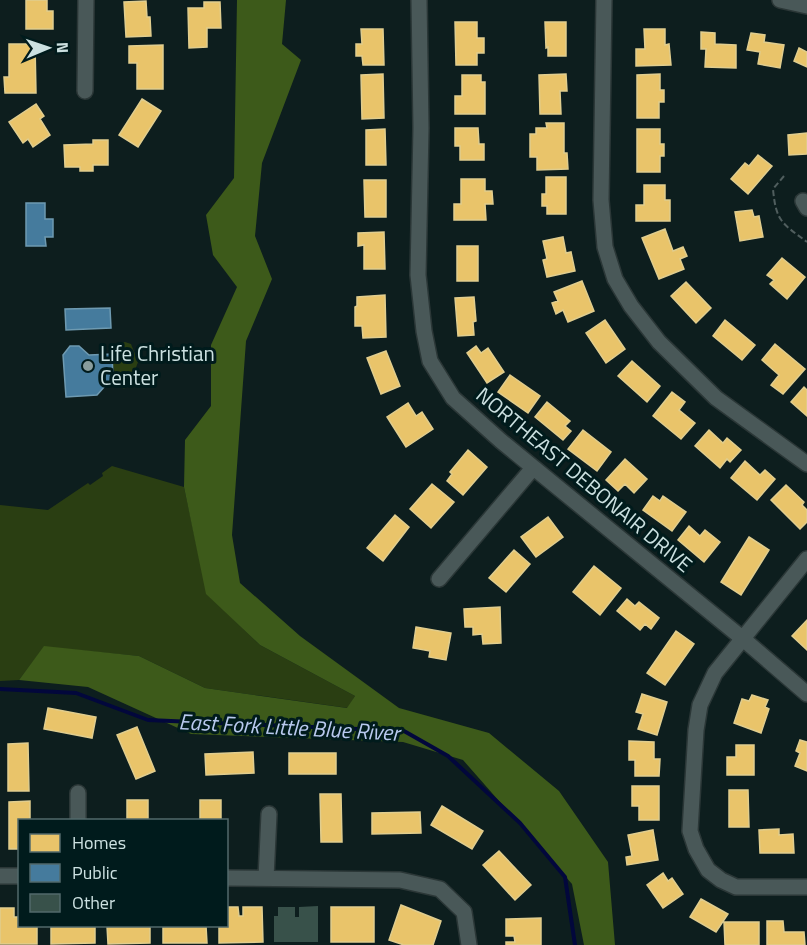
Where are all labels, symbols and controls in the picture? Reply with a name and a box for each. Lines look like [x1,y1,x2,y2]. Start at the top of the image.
north arrow [18,18,78,78]
text: N [51,42,75,53]
place label: Life Christian Center [100,337,215,393]
marker: Life Christian Center [81,359,95,373]
street label: NORTHEAST DEBONAIR DRIVE [469,379,700,580]
water label: East Fork Little Blue River [178,704,403,750]
legend [18,819,228,927]
text: Homes [72,829,126,856]
text: Public [72,859,118,886]
text: Other [72,889,115,916]

